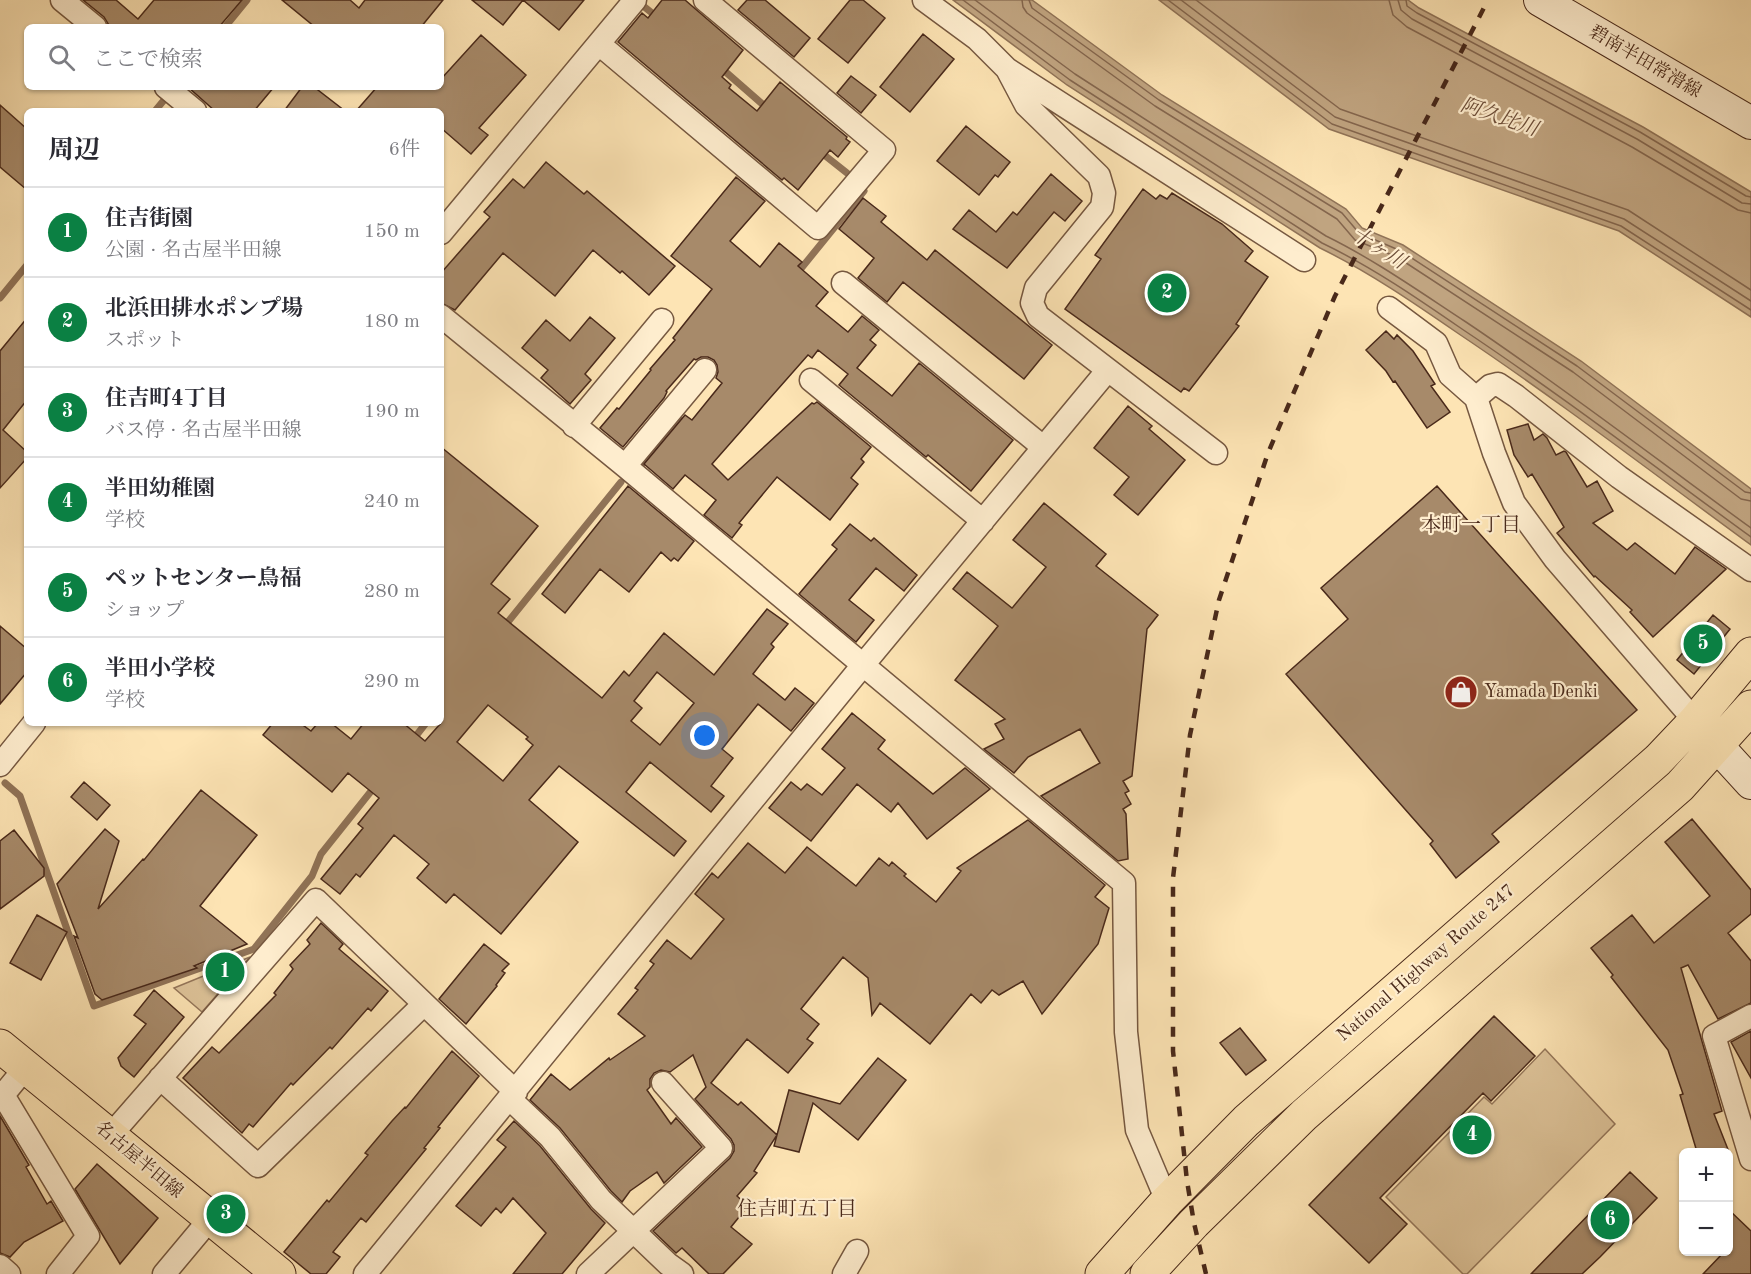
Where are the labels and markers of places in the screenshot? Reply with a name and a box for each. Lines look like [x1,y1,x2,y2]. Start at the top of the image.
pin: 2 [1148,270,1186,316]
pin: 5 [1684,622,1722,666]
shop icon: Yamada Denki [1443,674,1479,710]
place label: Yamada Denki [1484,683,1598,701]
pin: 1 [206,950,244,994]
pin: 4 [1452,1112,1492,1158]
pin: 3 [206,1192,246,1236]
pin: 6 [1590,1198,1630,1242]

